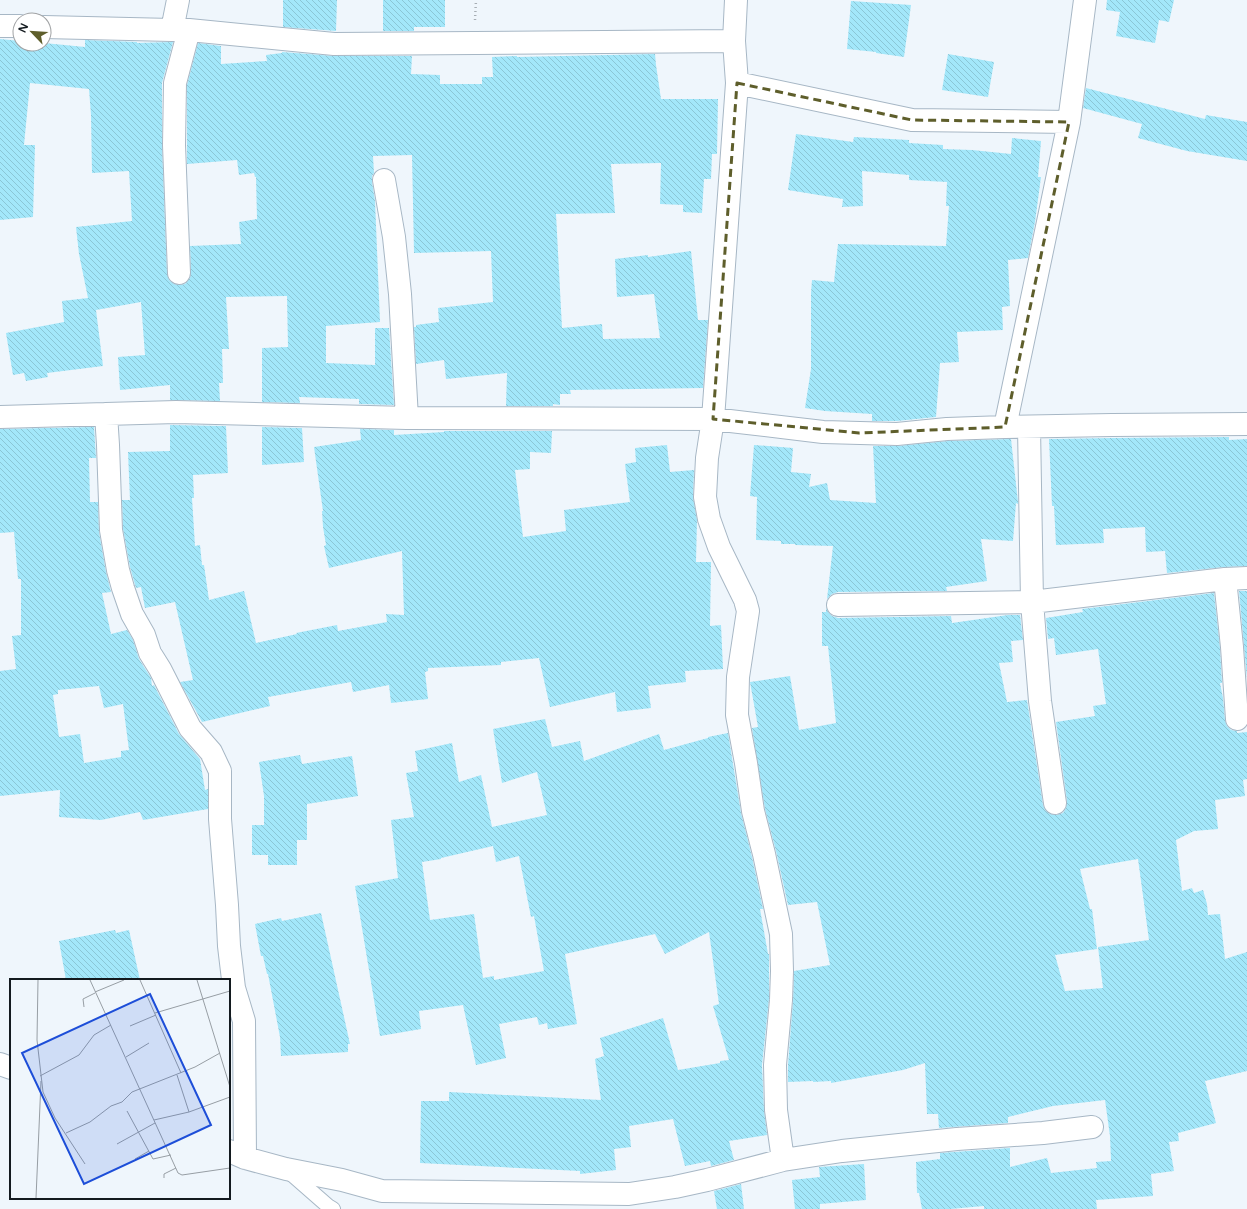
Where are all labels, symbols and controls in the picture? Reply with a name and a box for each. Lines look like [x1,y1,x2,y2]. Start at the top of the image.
north arrow [12,12,52,52]
text: N [16,21,31,35]
inset map [10,979,230,1199]

